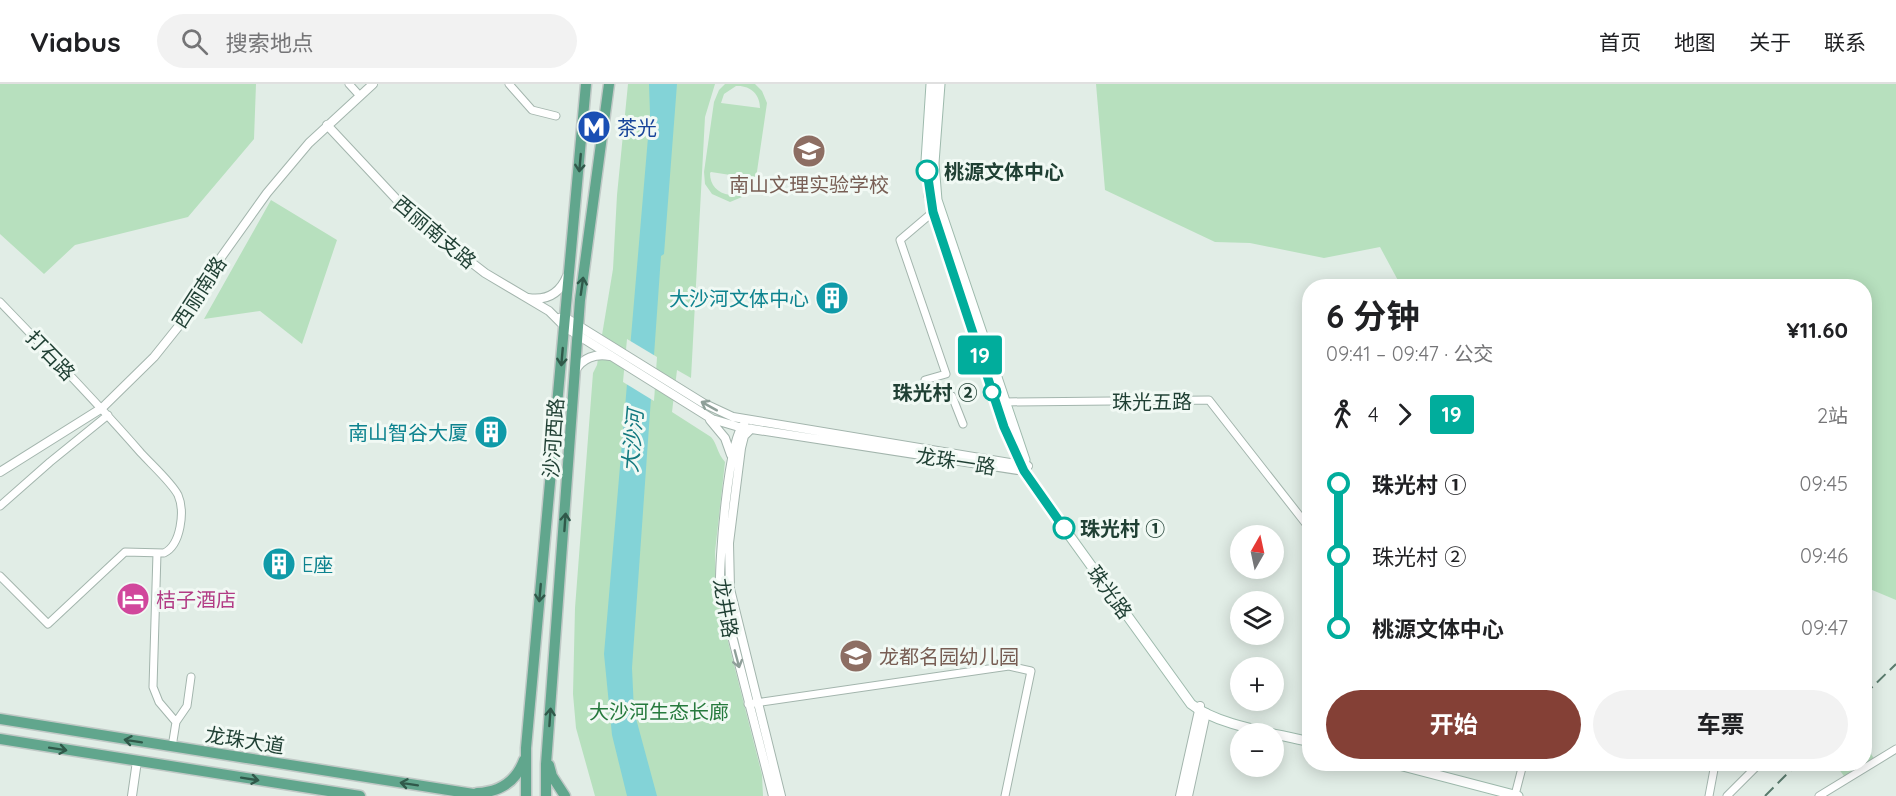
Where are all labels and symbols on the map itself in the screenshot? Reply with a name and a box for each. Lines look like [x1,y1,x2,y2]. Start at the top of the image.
metro station icon: 茶光 [576,109,612,145]
place label: 茶光 [617,115,657,140]
school or university icon: 南山文理实验学校 [791,133,827,169]
one-way arrow [575,153,586,173]
place label: 桃源文体中心 [944,159,1064,184]
marker: 桃源文体中心 [916,160,938,182]
place label: 南山文理实验学校 [729,172,889,197]
street label: 西丽南支路 [389,190,481,274]
street label: 西丽南路 [167,252,231,332]
one-way arrow [577,277,588,296]
building icon: 大沙河文体中心 [814,280,850,316]
place label: 大沙河文体中心 [669,286,809,311]
street label: 打石路 [21,325,81,385]
line badge: 19 [953,336,1007,374]
one-way arrow [556,347,567,367]
place label: 珠光村 ② [892,380,978,405]
marker: 珠光村 ② [983,383,1001,401]
street label: 珠光五路 [1112,389,1192,414]
street label: 沙河西路 [538,397,568,479]
one-way arrow [701,400,718,412]
water label: 大沙河 [616,405,648,474]
building icon: 南山智谷大厦 [473,414,509,450]
place label: 南山智谷大厦 [348,420,468,445]
street label: 龙珠一路 [915,442,997,480]
one-way arrow [559,513,570,533]
place label: 珠光村 ① [1080,516,1166,541]
marker: 珠光村 ① [1053,517,1075,539]
north arrow [1230,525,1284,579]
building icon: E座 [261,546,297,582]
place label: E座 [302,552,333,577]
street label: 珠光路 [1082,560,1138,624]
street label: 龙井路 [708,576,744,640]
hotel icon: 桔子酒店 [115,581,151,617]
one-way arrow [534,583,545,603]
place label: 桔子酒店 [156,587,236,612]
school or university icon: 龙都名园幼儿园 [838,638,874,674]
place label: 龙都名园幼儿园 [879,644,1019,669]
one-way arrow [731,649,743,668]
park label: 大沙河生态长廊 [589,699,729,724]
one-way arrow [544,707,555,727]
street label: 龙珠大道 [204,721,286,759]
one-way arrow [124,735,143,746]
one-way arrow [47,743,67,754]
one-way arrow [240,774,260,785]
one-way arrow [399,778,419,789]

